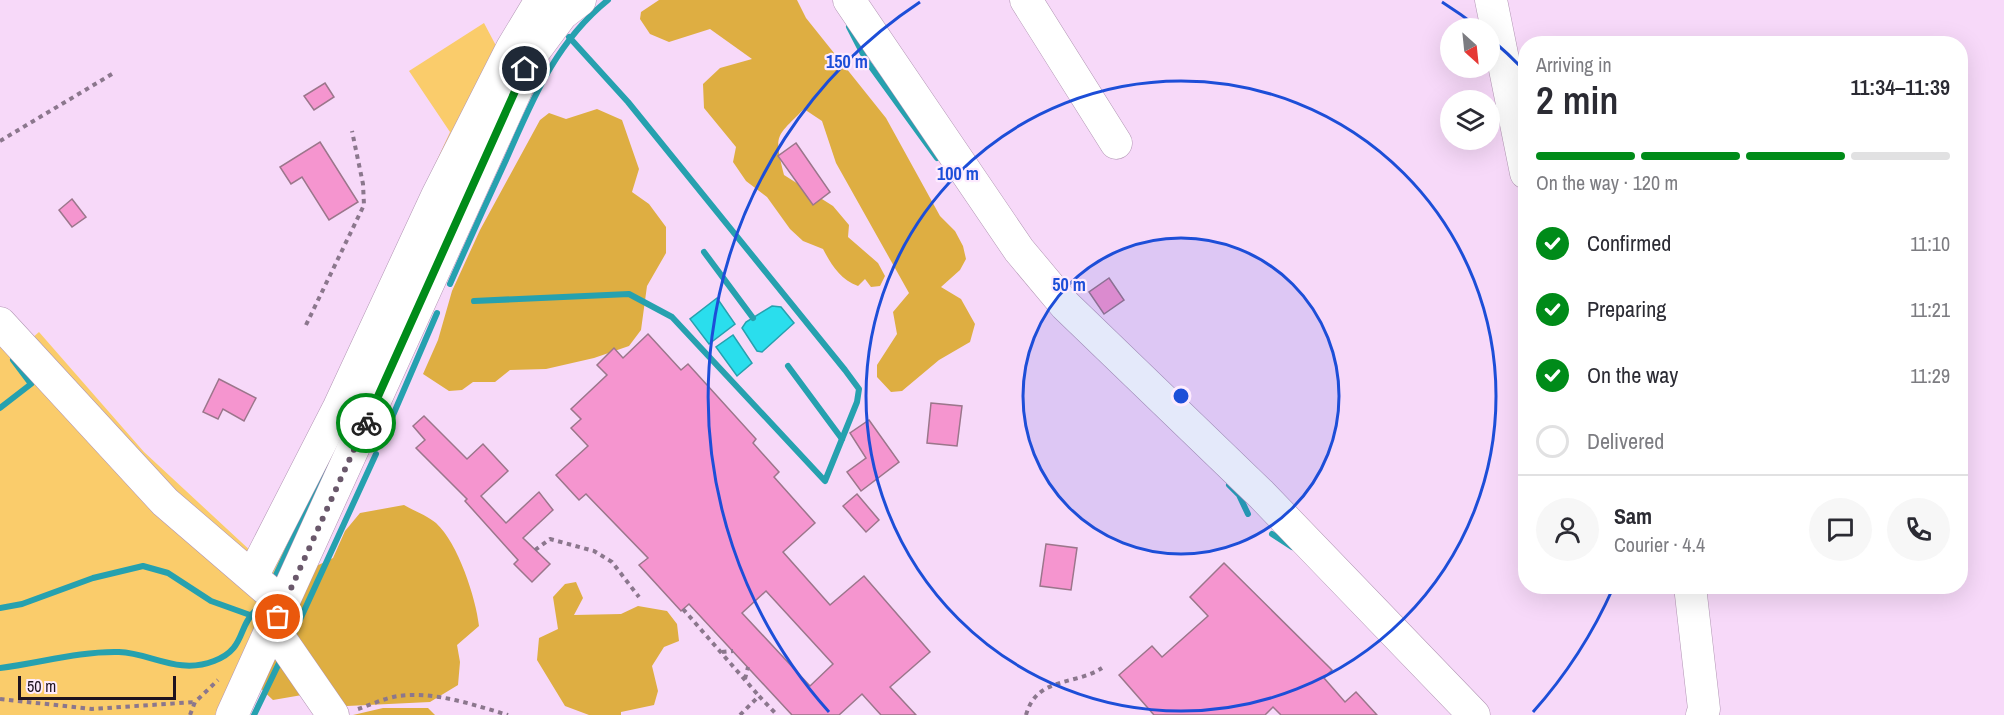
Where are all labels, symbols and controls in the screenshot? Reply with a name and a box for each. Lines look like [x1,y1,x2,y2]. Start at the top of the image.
north arrow [1440,18,1500,78]
map controls [1440,18,1500,150]
pin [499,43,550,94]
text: 150 m [826,49,868,74]
text: Arriving in [1536,51,1612,78]
icon: home [508,52,541,85]
text: 11:34–11:39 [1851,72,1950,102]
text: 2 min [1536,74,1618,126]
button: layers [1440,90,1500,150]
text: 100 m [937,161,979,186]
text: On the way · 120 m [1536,169,1678,196]
icon: check [1536,227,1569,260]
text: Confirmed [1587,228,1671,258]
text: 11:10 [1910,230,1950,257]
text: 50 m [1052,272,1086,297]
icon: check [1536,293,1569,326]
text: Preparing [1587,294,1666,324]
text: 11:21 [1910,296,1950,323]
icon: check [1536,359,1569,392]
text: On the way [1587,360,1678,390]
text: 11:29 [1910,362,1950,389]
centre of rings [1171,386,1191,406]
courier [336,393,396,453]
icon: bike [350,407,383,440]
text: Delivered [1587,426,1664,456]
button: person [1536,498,1599,561]
button: chat [1809,498,1872,561]
button: phone [1887,498,1950,561]
text: Sam [1614,501,1652,531]
text: Courier · 4.4 [1614,531,1705,558]
pin [252,591,303,642]
icon: bag [261,600,294,633]
scale bar [18,673,176,700]
text: 50 m [27,675,56,697]

